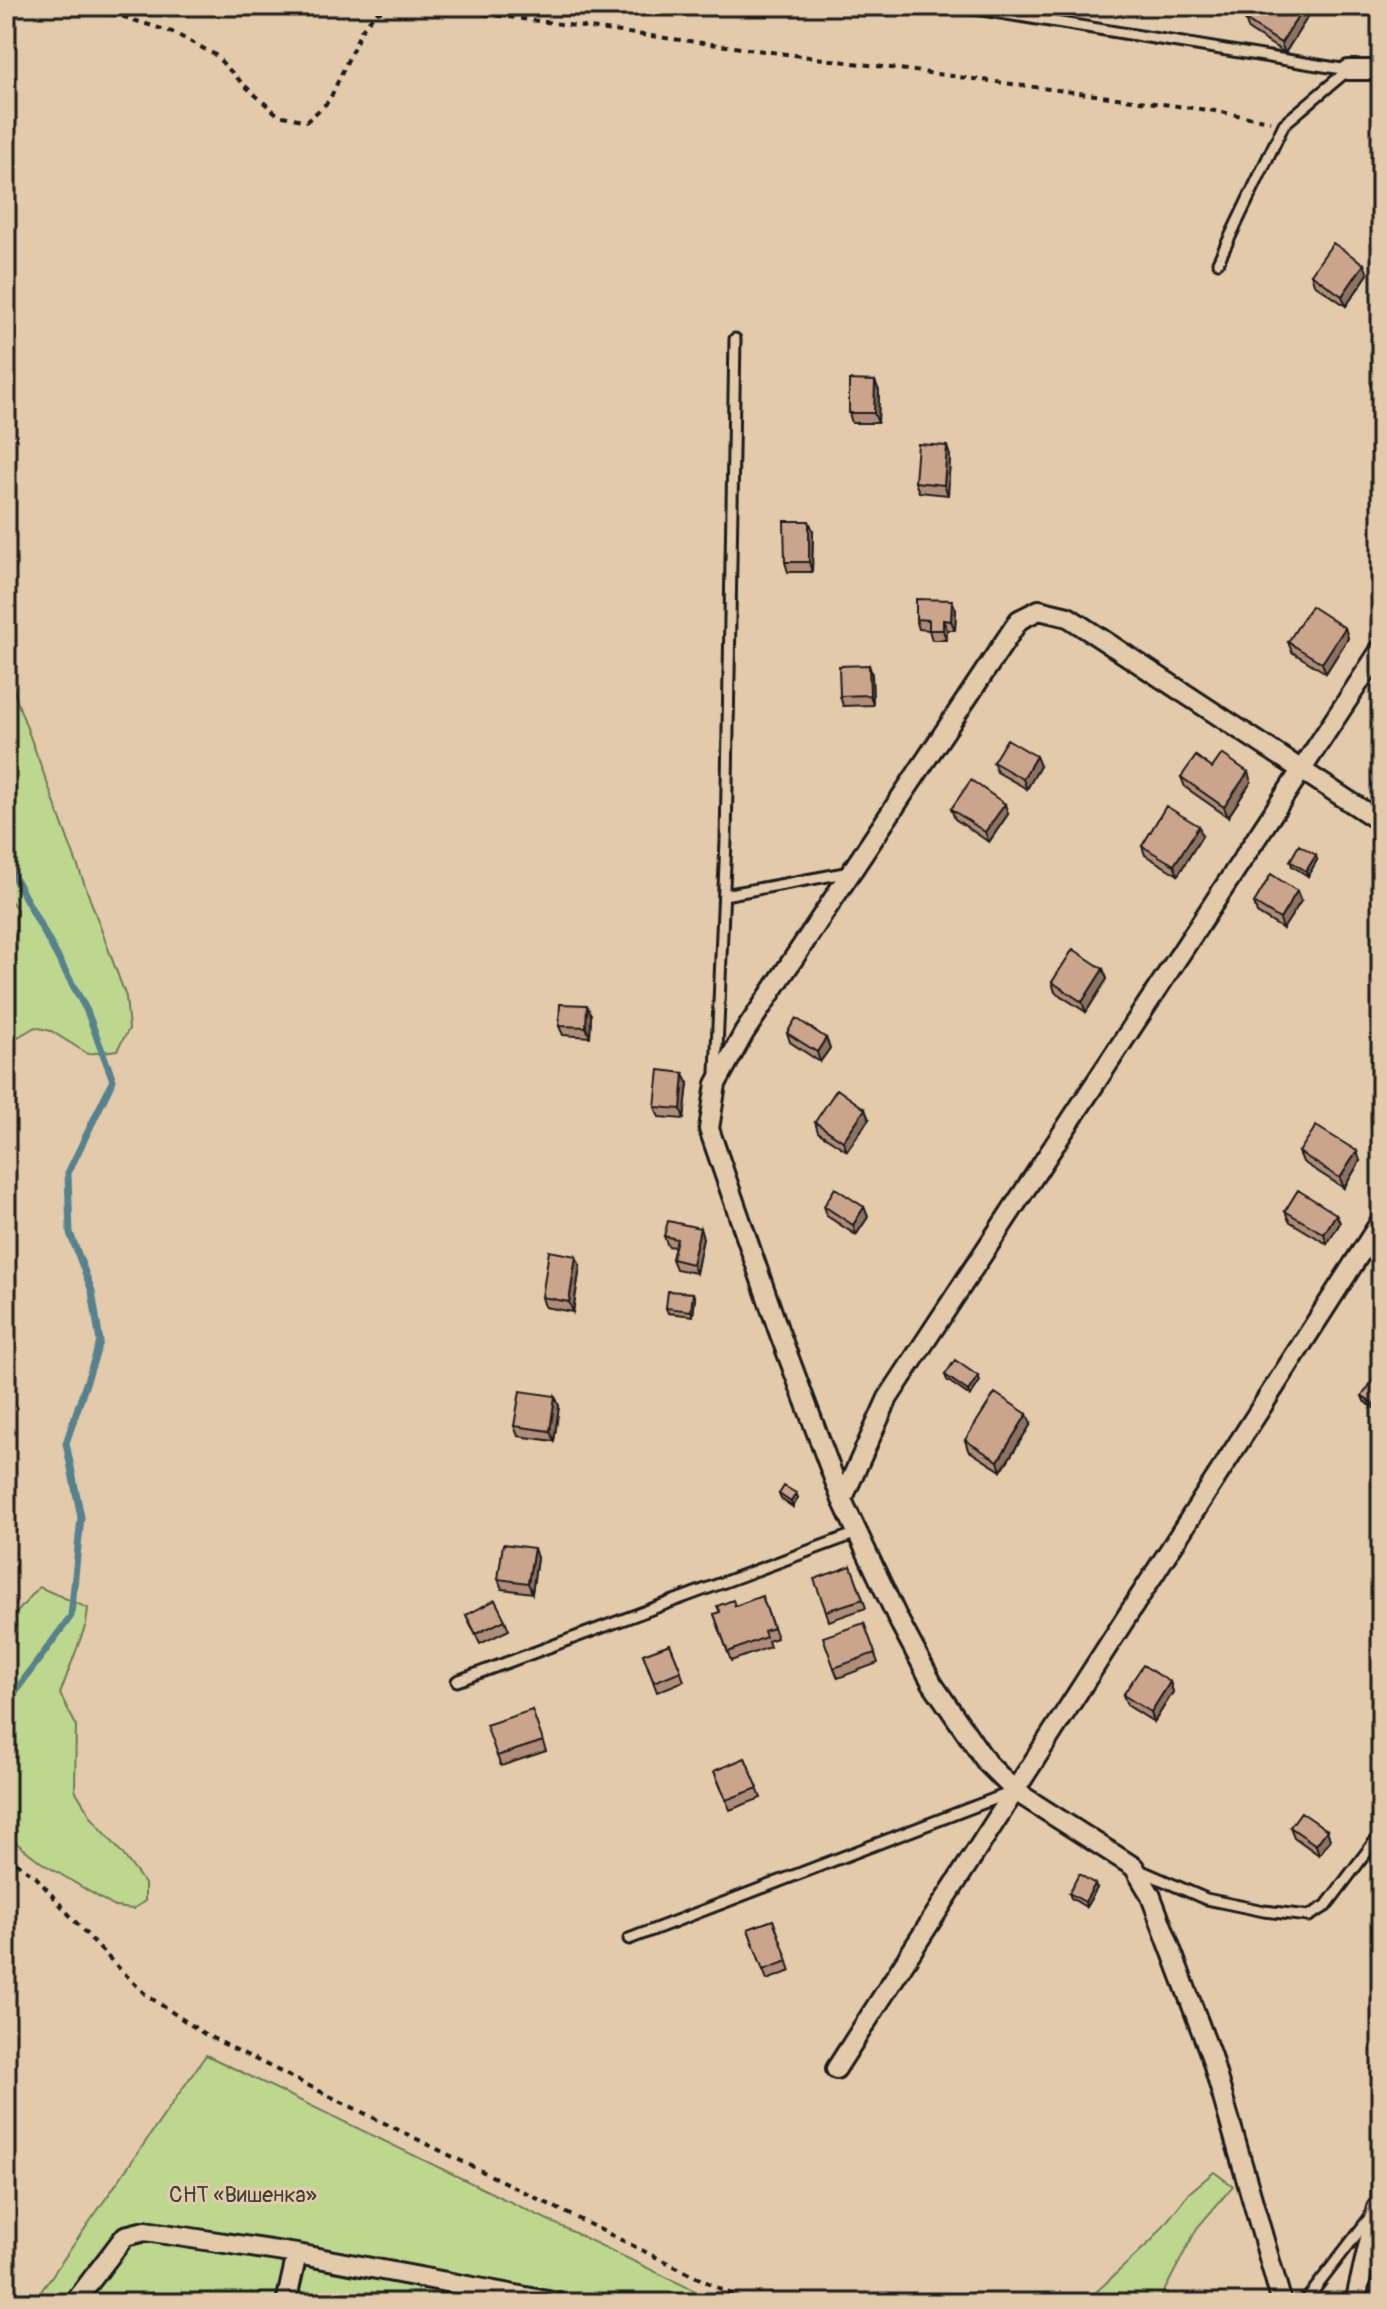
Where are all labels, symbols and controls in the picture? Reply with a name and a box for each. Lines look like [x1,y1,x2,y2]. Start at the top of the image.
park label: СНТ «Вишенка» [169,2181,317,2209]

